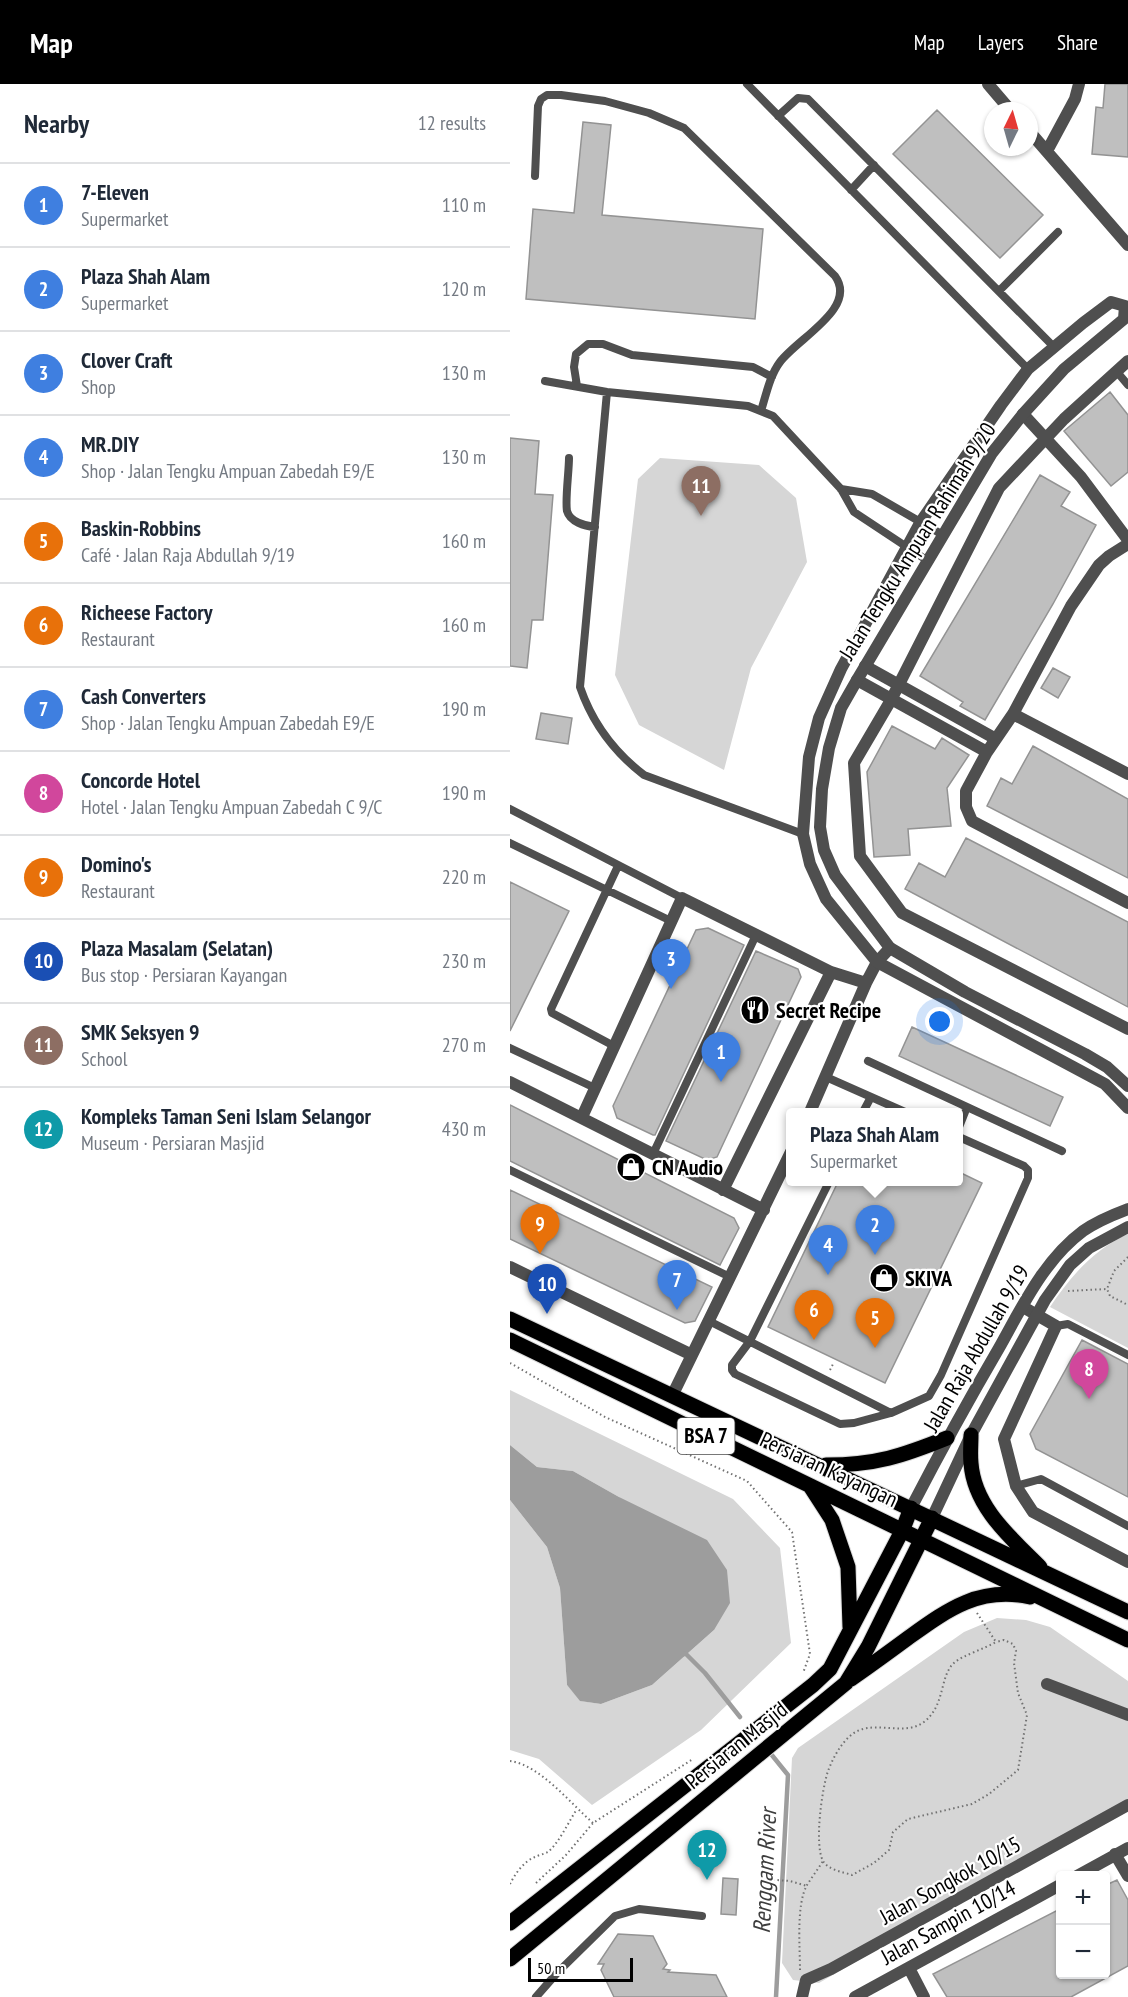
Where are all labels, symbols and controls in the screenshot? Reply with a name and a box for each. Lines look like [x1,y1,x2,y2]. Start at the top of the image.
text: Map [30,24,73,61]
text: Map [914,29,945,56]
text: Layers [978,29,1024,56]
text: Share [1057,29,1098,56]
north arrow [984,102,1038,156]
text: Nearby [24,107,89,140]
text: 12 results [418,110,486,136]
text: 7-Eleven [81,178,149,206]
text: 1 [39,192,48,218]
text: 110 m [442,192,486,218]
text: Supermarket [81,206,169,232]
text: Plaza Shah Alam [81,262,210,290]
text: 2 [39,276,48,302]
text: 120 m [442,276,486,302]
text: Supermarket [81,290,169,316]
text: Clover Craft [81,346,172,374]
text: 3 [39,360,48,386]
text: 130 m [442,360,486,386]
text: Shop [81,374,116,400]
street label: Jalan Tengku Ampuan Rahimah 9/20 [832,417,1002,666]
text: MR.DIY [81,430,139,458]
text: 4 [39,444,48,470]
text: 130 m [442,444,486,470]
text: Shop · Jalan Tengku Ampuan Zabedah E9/E [81,458,375,484]
pin: 11 [682,466,720,516]
text: Baskin-Robbins [81,514,201,542]
text: 5 [39,528,48,554]
text: 160 m [442,528,486,554]
text: Café · Jalan Raja Abdullah 9/19 [81,542,295,568]
text: Richeese Factory [81,598,213,626]
text: 6 [39,612,48,638]
text: 160 m [442,612,486,638]
text: Restaurant [81,626,155,652]
text: Cash Converters [81,682,206,710]
text: 7 [39,696,48,722]
text: 190 m [442,696,486,722]
text: Shop · Jalan Tengku Ampuan Zabedah E9/E [81,710,375,736]
text: Concorde Hotel [81,766,200,794]
text: 8 [39,780,48,806]
text: 190 m [442,780,486,806]
text: Hotel · Jalan Tengku Ampuan Zabedah C 9/C [81,794,383,820]
text: Domino's [81,850,151,878]
text: 9 [39,864,48,890]
text: 220 m [442,864,486,890]
text: Restaurant [81,878,155,904]
text: Plaza Masalam (Selatan) [81,934,273,962]
pin: 3 [652,940,690,989]
text: 10 [34,948,53,974]
text: 230 m [442,948,486,974]
text: Bus stop · Persiaran Kayangan [81,962,287,988]
restaurant icon: Secret Recipe [739,994,771,1026]
place label: Secret Recipe [776,996,881,1024]
your location [925,1007,954,1036]
text: SMK Seksyen 9 [81,1018,199,1046]
text: 11 [34,1032,53,1058]
text: 270 m [442,1032,486,1058]
pin: 1 [702,1032,740,1082]
text: School [81,1046,127,1072]
text: Kompleks Taman Seni Islam Selangor [81,1102,371,1130]
popup [786,1108,963,1186]
text: 12 [34,1116,53,1142]
text: 430 m [442,1116,486,1142]
text: Plaza Shah Alam [810,1120,939,1148]
text: Museum · Persiaran Masjid [81,1130,264,1156]
text: Supermarket [810,1148,897,1174]
shop icon: CN Audio [615,1151,647,1183]
place label: CN Audio [652,1153,723,1181]
pin: 9 [520,1204,560,1254]
pin: 2 [856,1206,895,1255]
pin: 4 [808,1226,848,1275]
pin: 7 [658,1260,696,1310]
street label: Jalan Raja Abdullah 9/19 [916,1260,1035,1437]
shop icon: SKIVA [868,1262,900,1294]
pin: 10 [528,1264,567,1314]
place label: SKIVA [905,1264,953,1292]
pin: 6 [794,1290,834,1340]
pin: 5 [856,1298,895,1348]
pin: 8 [1070,1350,1108,1399]
road number: BSA 7 [678,1418,734,1454]
street label: Persiaran Kayangan [756,1425,902,1513]
street label: Persiaran Masjid [679,1695,793,1795]
water label: Renggam River [746,1805,783,1934]
pin: 12 [688,1830,726,1880]
street label: Jalan Songkok 10/15 [874,1830,1025,1931]
map controls [1056,1871,1110,1979]
button: + [1056,1871,1110,1925]
street label: Jalan Sampin 10/14 [875,1873,1020,1971]
button: − [1056,1925,1110,1979]
scale bar [528,1955,633,1982]
text: 50 m [537,1958,565,1978]

